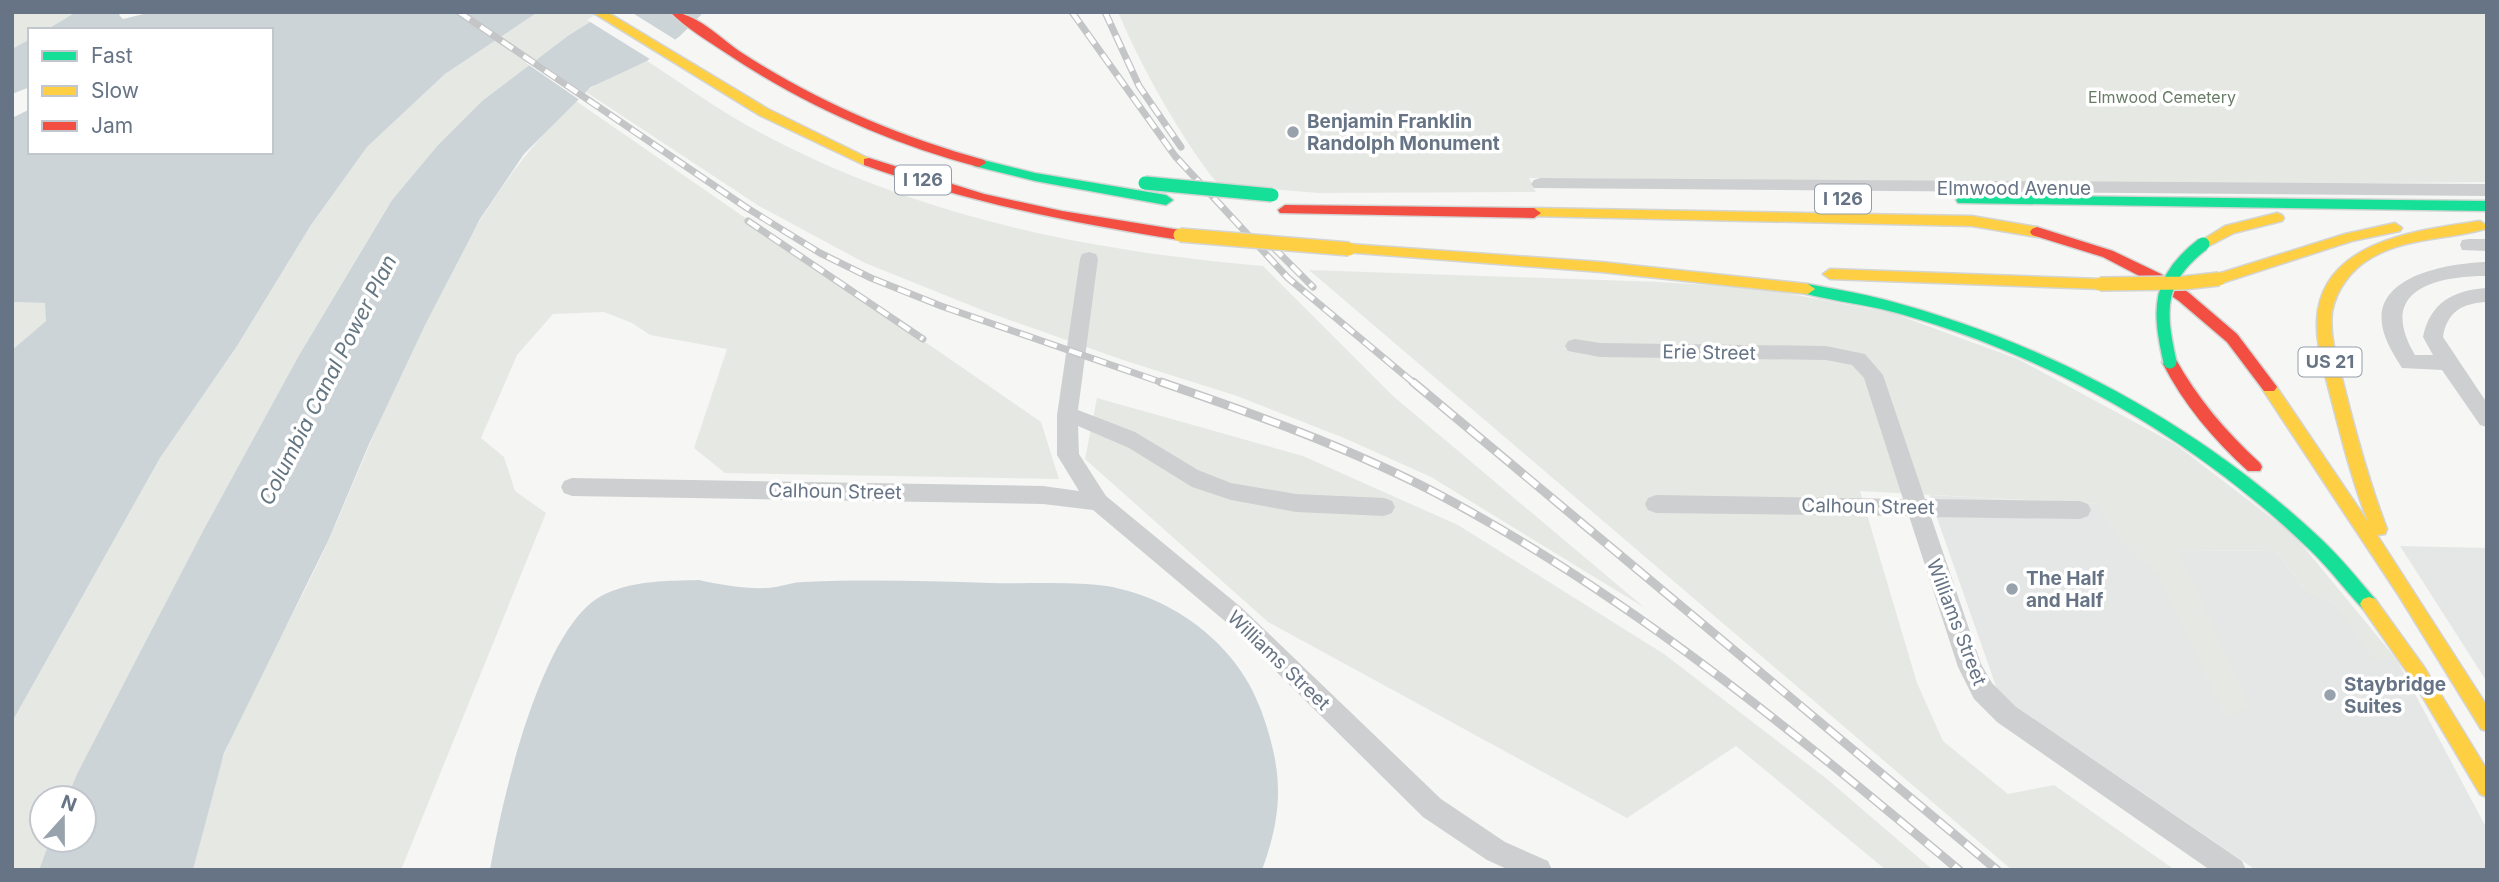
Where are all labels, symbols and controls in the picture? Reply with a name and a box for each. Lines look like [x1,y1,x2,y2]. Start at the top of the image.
legend [28,28,273,154]
text: Fast [91,43,133,68]
text: Slow [91,78,139,103]
park label: Elmwood Cemetery [2088,87,2236,107]
place label: Benjamin Franklin Randolph Monument [1307,110,1500,155]
text: Jam [91,113,133,138]
marker: Benjamin Franklin Randolph Monument [1285,124,1301,140]
road number: I 126 [895,166,951,195]
street label: Elmwood Avenue [1937,177,2091,200]
road number: I 126 [1815,184,1871,214]
water label: Columbia Canal Power Plan [254,251,402,509]
street label: Erie Street [1662,340,1756,365]
road number: US 21 [2298,348,2362,376]
street label: Calhoun Street [768,479,902,504]
street label: Calhoun Street [1801,494,1935,519]
street label: Williams Street [1922,556,1991,689]
place label: The Half and Half [2026,567,2105,612]
marker: The Half and Half [2004,581,2020,597]
street label: Williams Street [1223,606,1335,715]
place label: Staybridge Suites [2344,673,2446,718]
marker: Staybridge Suites [2322,687,2338,703]
north arrow [28,784,98,854]
text: N [58,790,80,817]

